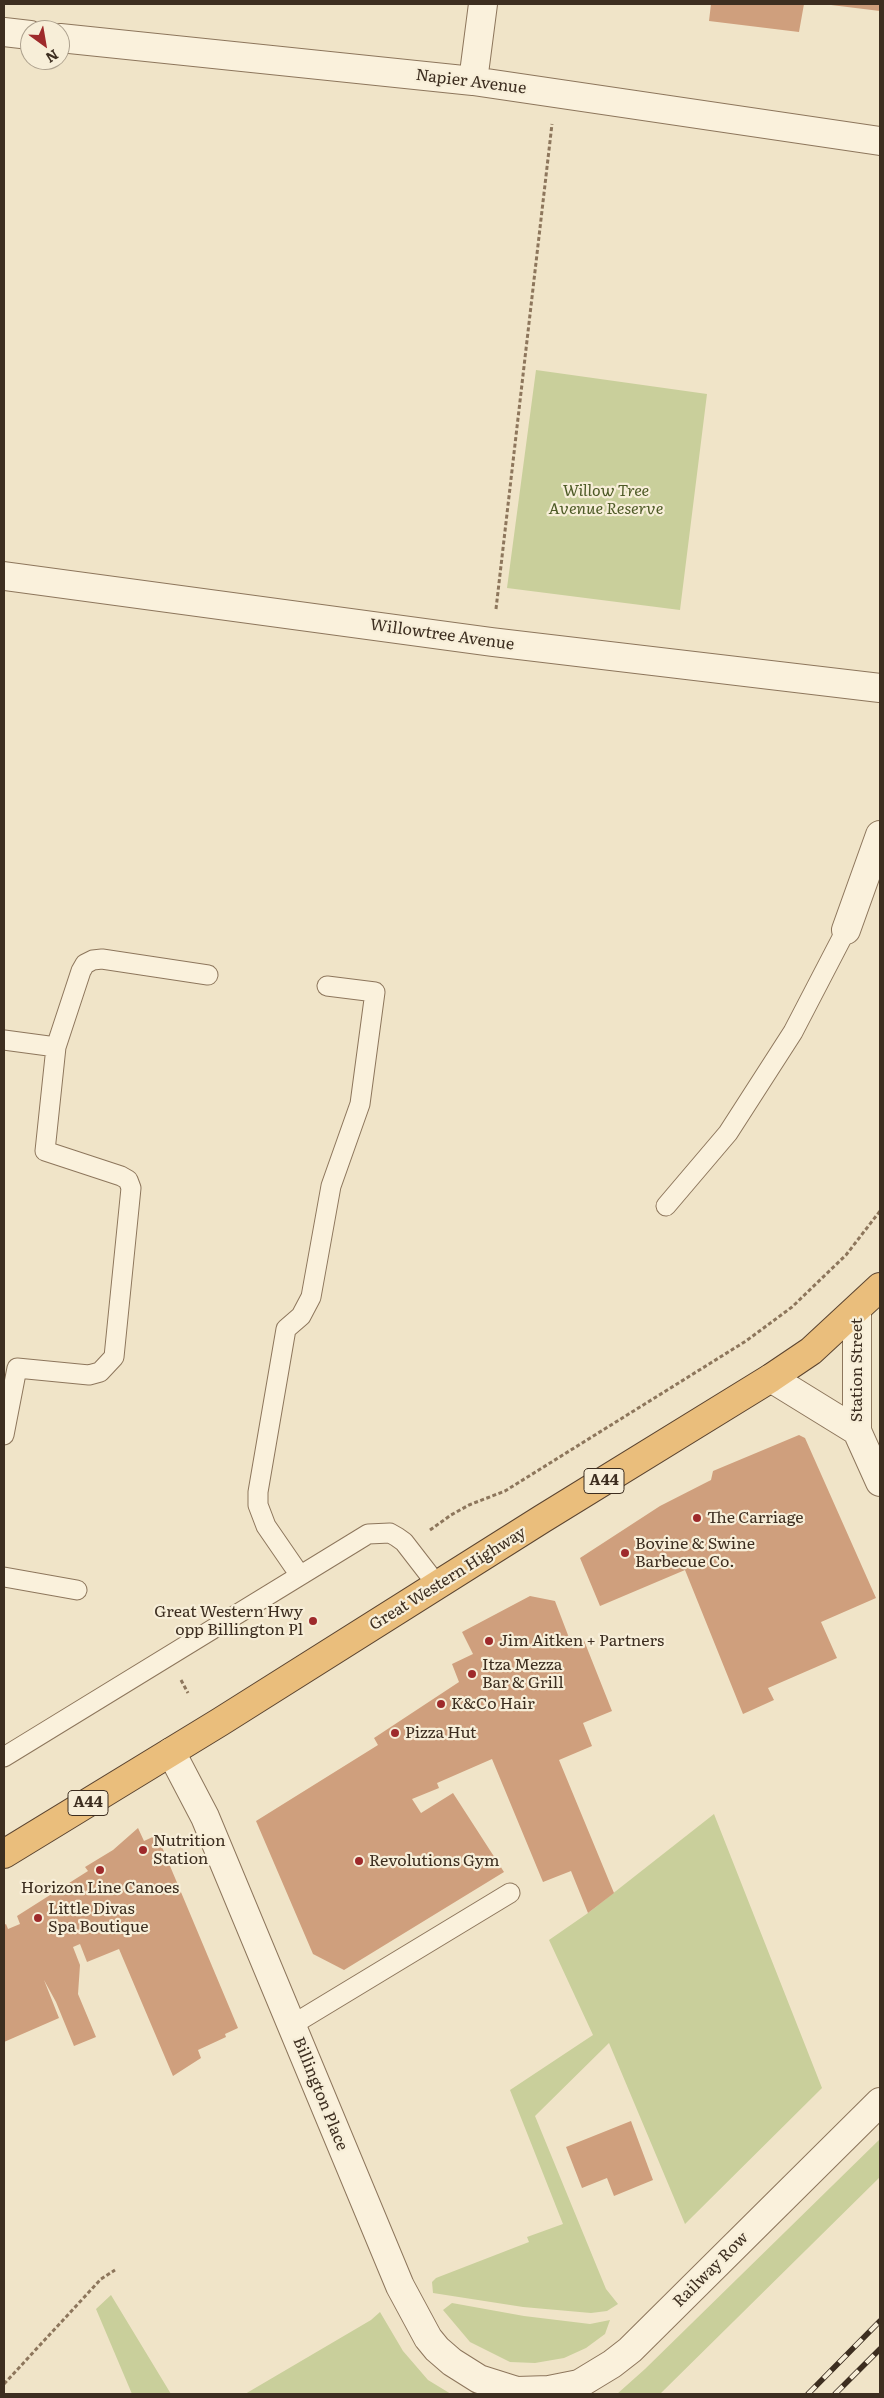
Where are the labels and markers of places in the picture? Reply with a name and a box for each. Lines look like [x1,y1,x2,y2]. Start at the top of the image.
place label: The Carriage [707,1508,804,1528]
marker: The Carriage [691,1512,703,1524]
place label: Bovine & Swine Barbecue Co. [635,1534,755,1572]
marker: Bovine & Swine Barbecue Co. [619,1547,631,1559]
place label: Great Western Hwy opp Billington Pl [154,1602,303,1640]
marker: Great Western Hwy opp Billington Pl [307,1615,319,1627]
place label: Jim Aitken + Partners [499,1631,664,1651]
marker: Jim Aitken + Partners [483,1635,495,1647]
place label: Itza Mezza Bar & Grill [482,1655,564,1693]
marker: Itza Mezza Bar & Grill [466,1668,478,1680]
place label: K&Co Hair [451,1694,535,1714]
marker: K&Co Hair [435,1698,447,1710]
place label: Pizza Hut [405,1723,477,1743]
marker: Pizza Hut [389,1727,401,1739]
place label: Nutrition Station [153,1831,226,1869]
marker: Nutrition Station [137,1844,149,1856]
place label: Revolutions Gym [369,1851,500,1871]
marker: Revolutions Gym [353,1855,365,1867]
marker: Horizon Line Canoes [94,1864,106,1876]
place label: Horizon Line Canoes [21,1878,179,1898]
place label: Little Divas Spa Boutique [48,1899,148,1937]
marker: Little Divas Spa Boutique [32,1912,44,1924]

